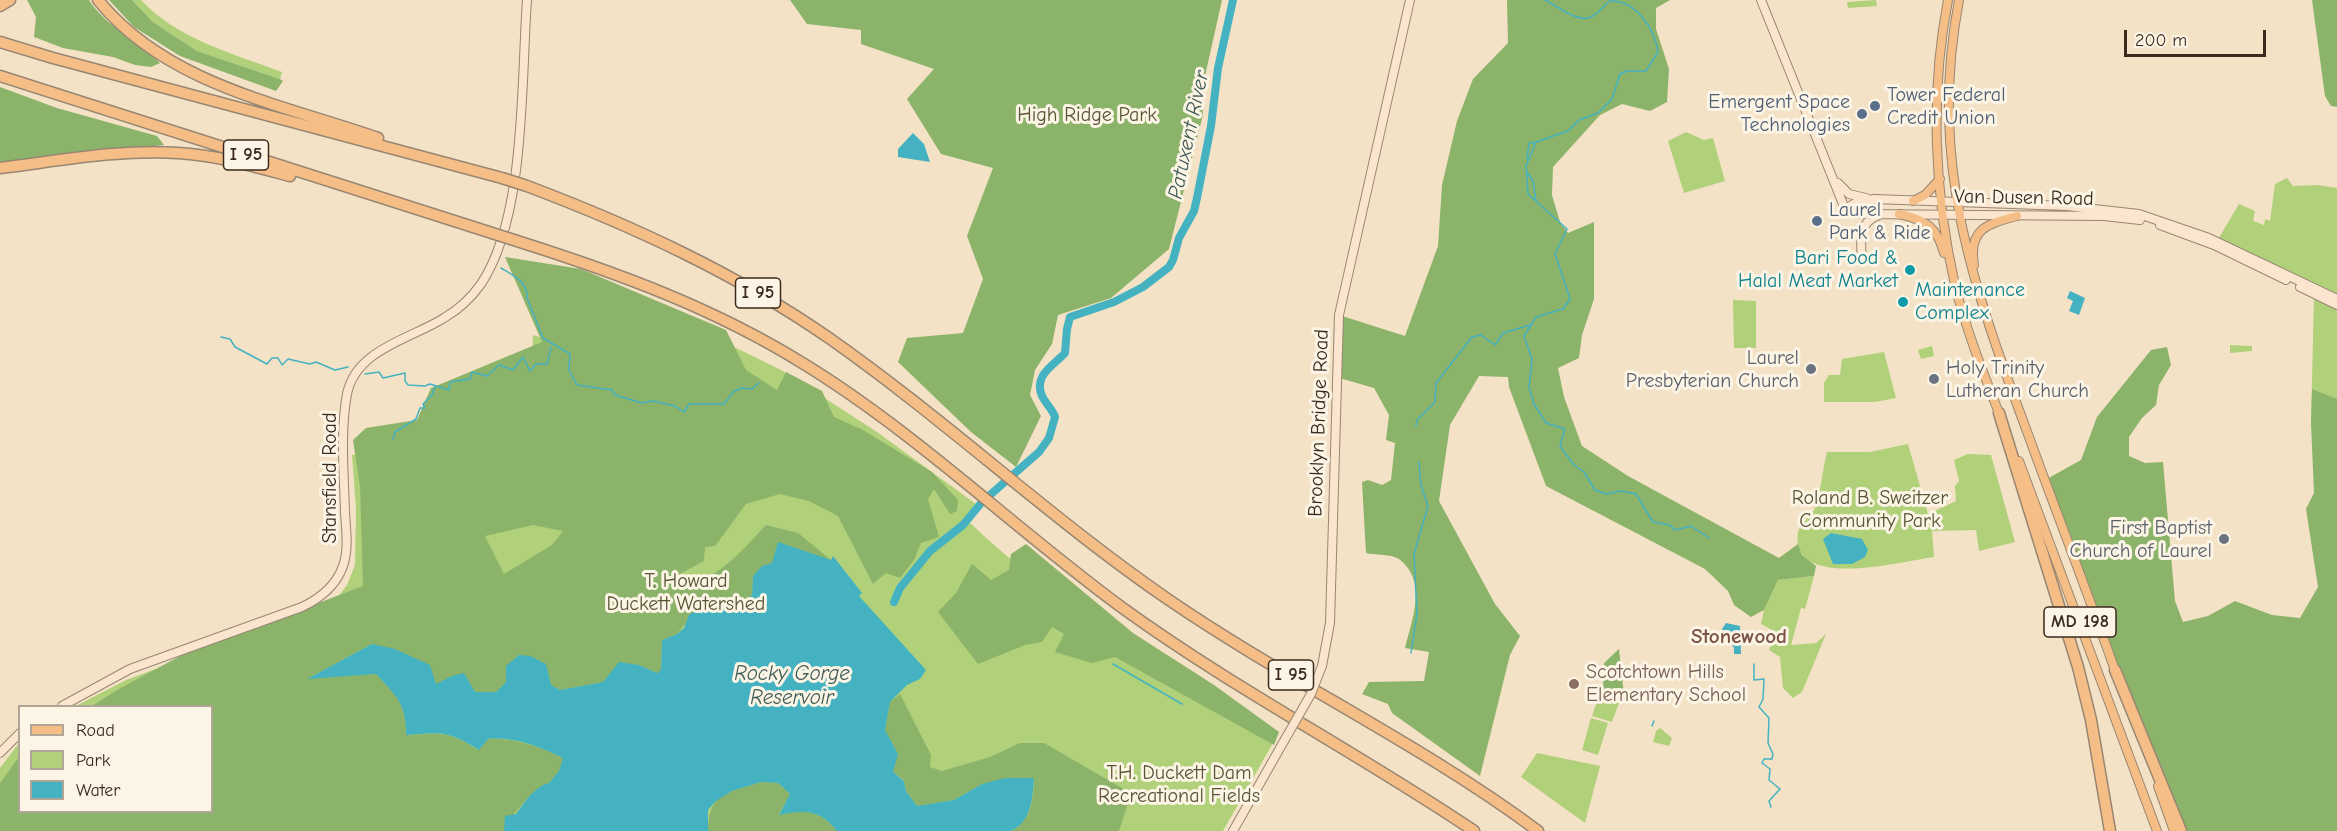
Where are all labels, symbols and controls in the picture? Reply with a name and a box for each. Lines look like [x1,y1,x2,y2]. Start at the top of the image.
scale bar [2127,18,2270,56]
text: 200 m [2135,30,2187,51]
water label: Patuxent River [1163,69,1215,201]
place label: Tower Federal Credit Union [1887,83,2006,130]
place label: Emergent Space Technologies [1708,90,1850,137]
marker: Tower Federal Credit Union [1868,99,1882,113]
park label: High Ridge Park [1017,103,1157,127]
marker: Emergent Space Technologies [1855,107,1869,121]
road number: I 95 [224,140,268,170]
street label: Van Dusen Road [1954,185,2094,211]
place label: Laurel Park & Ride [1829,198,1931,245]
marker: Laurel Park & Ride [1810,214,1824,228]
place label: Bari Food & Halal Meat Market [1738,246,1898,293]
marker: Bari Food & Halal Meat Market [1903,263,1917,277]
road number: I 95 [736,278,780,308]
place label: Maintenance Complex [1915,278,2025,325]
marker: Maintenance Complex [1896,295,1910,309]
street label: Brooklyn Bridge Road [1304,329,1334,517]
place label: Laurel Presbyterian Church [1626,346,1799,393]
place label: Holy Trinity Lutheran Church [1946,356,2089,403]
marker: Laurel Presbyterian Church [1804,362,1818,376]
marker: Holy Trinity Lutheran Church [1927,372,1941,386]
street label: Stansfield Road [318,412,342,544]
park label: Roland B. Sweitzer Community Park [1792,486,1948,533]
place label: First Baptist Church of Laurel [2069,516,2212,563]
marker: First Baptist Church of Laurel [2217,532,2231,546]
park label: T. Howard Duckett Watershed [607,569,765,616]
road number: MD 198 [2044,607,2116,637]
district label: Stonewood [1691,624,1787,650]
road number: I 95 [1268,660,1314,690]
place label: Scotchtown Hills Elementary School [1586,660,1746,707]
water label: Rocky Gorge Reservoir [734,661,850,711]
marker: Scotchtown Hills Elementary School [1567,677,1581,691]
legend [18,705,213,813]
text: Road [76,720,115,741]
text: Park [76,750,110,771]
park label: T.H. Duckett Dam Recreational Fields [1098,761,1260,808]
text: Water [76,780,120,801]

